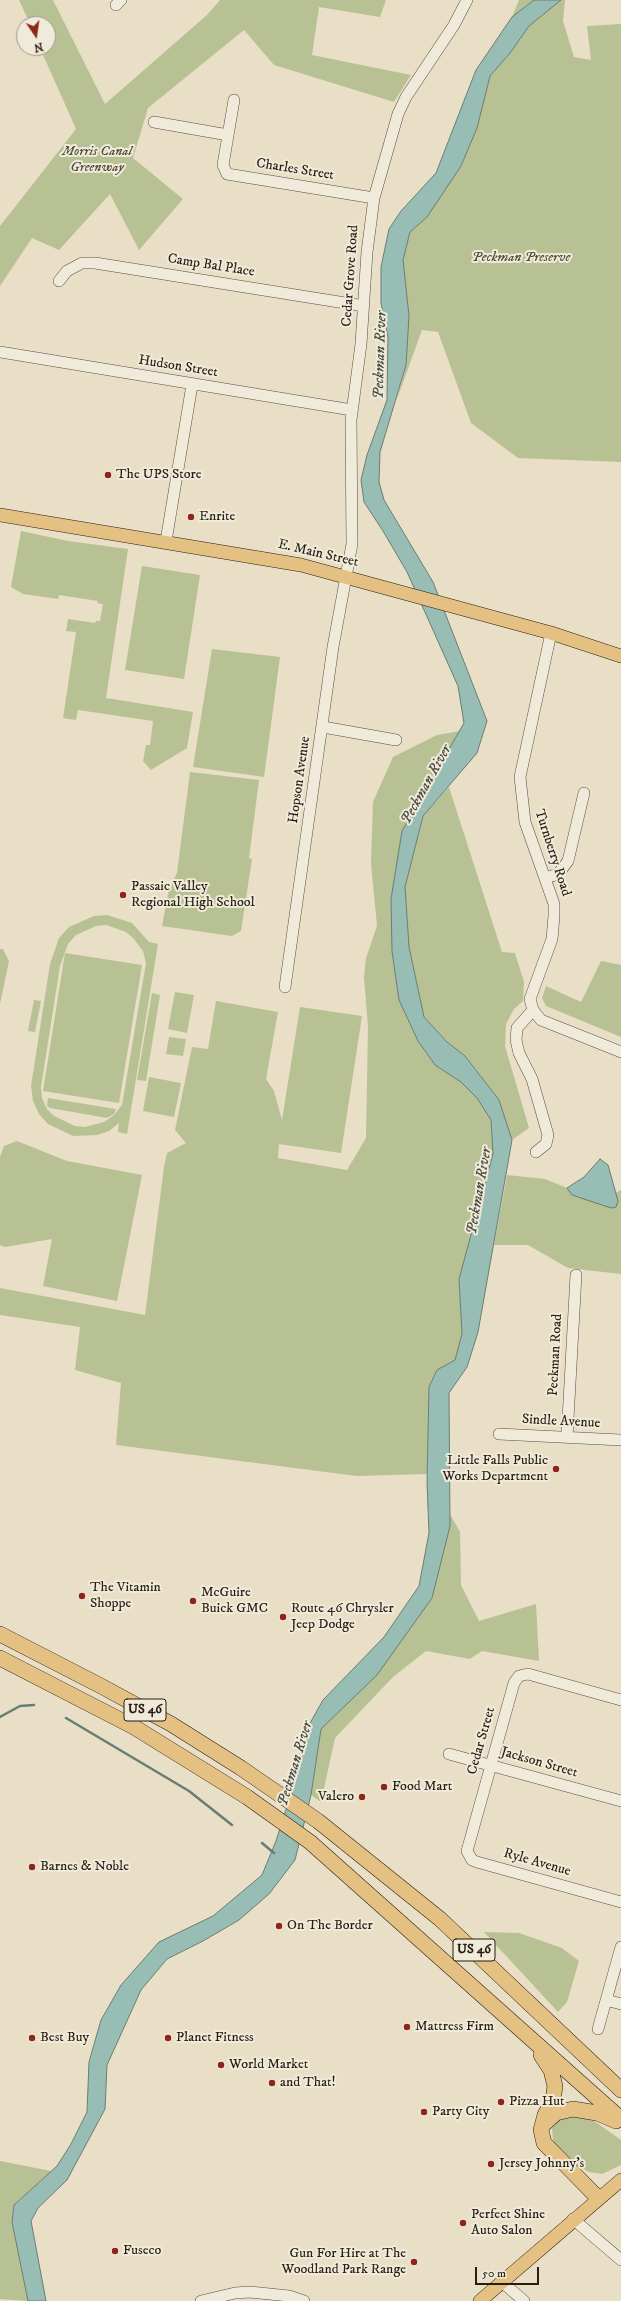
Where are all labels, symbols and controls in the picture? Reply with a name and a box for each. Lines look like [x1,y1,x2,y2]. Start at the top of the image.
north arrow [16,16,56,56]
text: N [32,39,44,55]
park label: Morris Canal Greenway [62,144,132,176]
street label: Charles Street [255,156,335,184]
street label: Cedar Grove Road [339,225,363,327]
park label: Peckman Preserve [472,250,570,266]
street label: Camp Bal Place [166,251,256,281]
water label: Peckman River [370,311,392,399]
street label: Hudson Street [137,352,219,382]
place label: The UPS Store [116,467,202,483]
marker: The UPS Store [103,470,113,480]
place label: Enrite [199,509,235,525]
marker: Enrite [186,512,196,522]
street label: E. Main Street [276,537,360,571]
street label: Hopson Avenue [286,735,314,825]
water label: Peckman River [398,742,456,828]
street label: Turnberry Road [530,807,574,899]
place label: Passaic Valley Regional High School [131,879,255,912]
marker: Passaic Valley Regional High School [118,890,128,900]
water label: Peckman River [463,1146,497,1236]
street label: Peckman Road [545,1313,567,1397]
street label: Sindle Avenue [521,1412,601,1432]
place label: Little Falls Public Works Department [442,1453,548,1486]
marker: Little Falls Public Works Department [551,1464,561,1474]
place label: The Vitamin Shoppe [90,1580,161,1612]
place label: McGuire Buick GMC [201,1585,268,1618]
marker: The Vitamin Shoppe [77,1591,87,1601]
marker: McGuire Buick GMC [188,1596,198,1606]
place label: Route 46 Chrysler Jeep Dodge [291,1601,394,1634]
marker: Route 46 Chrysler Jeep Dodge [278,1612,288,1622]
road number: US 46 [124,1699,166,1721]
street label: Cedar Street [464,1705,500,1777]
water label: Peckman River [275,1719,317,1809]
street label: Jackson Street [499,1744,579,1782]
place label: Food Mart [392,1779,452,1795]
marker: Food Mart [379,1782,389,1792]
place label: Valero [318,1789,354,1805]
marker: Valero [357,1792,367,1802]
street label: Ryle Avenue [502,1845,572,1881]
place label: Barnes & Noble [40,1859,129,1875]
marker: Barnes & Noble [27,1862,37,1872]
place label: On The Border [287,1918,373,1934]
marker: On The Border [274,1921,284,1931]
road number: US 46 [453,1939,495,1961]
place label: Mattress Firm [415,2019,494,2035]
marker: Mattress Firm [402,2022,412,2032]
place label: Best Buy [40,2030,89,2046]
place label: Planet Fitness [176,2030,254,2046]
marker: Best Buy [27,2033,37,2043]
marker: Planet Fitness [163,2033,173,2043]
place label: World Market [229,2057,308,2073]
marker: World Market [216,2060,226,2070]
place label: and That! [280,2075,336,2091]
marker: and That! [267,2078,277,2088]
place label: Pizza Hut [509,2094,565,2110]
marker: Pizza Hut [496,2097,506,2107]
place label: Party City [432,2104,489,2120]
marker: Party City [419,2107,429,2117]
place label: Jersey Johnny's [499,2156,584,2172]
marker: Jersey Johnny's [486,2159,496,2169]
place label: Perfect Shine Auto Salon [471,2207,545,2240]
marker: Perfect Shine Auto Salon [458,2218,468,2228]
place label: Fuseco [123,2243,161,2259]
marker: Fuseco [110,2246,120,2256]
place label: Gun For Hire at The Woodland Park Range [282,2246,406,2278]
marker: Gun For Hire at The Woodland Park Range [409,2257,419,2267]
scale bar [477,2259,541,2285]
text: 50 m [482,2266,506,2281]

